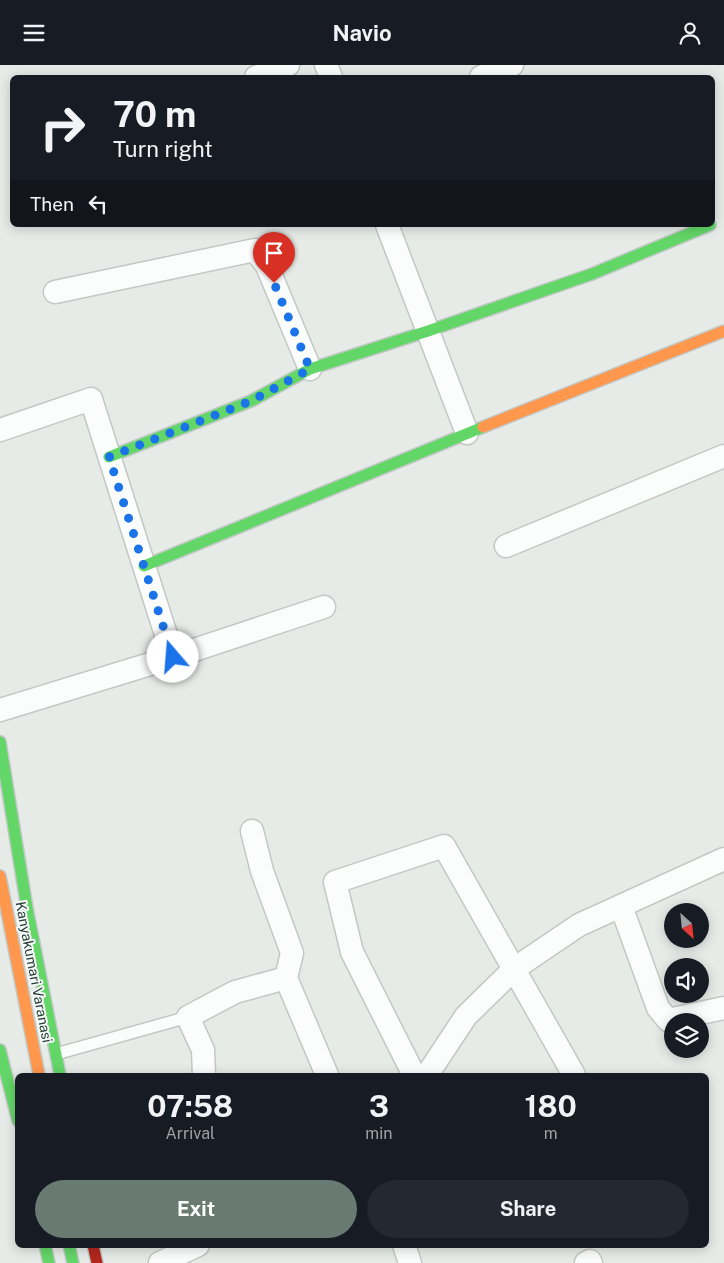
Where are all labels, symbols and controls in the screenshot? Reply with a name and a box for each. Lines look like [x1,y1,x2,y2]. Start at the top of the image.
icon: menu [20,19,48,47]
icon: person [676,19,704,47]
text: Navio [332,20,392,46]
text: 70 m [113,94,196,135]
icon: right [30,95,95,160]
text: Turn right [113,136,213,162]
icon: left [84,190,112,218]
text: Then [30,193,74,215]
pin [253,232,295,283]
icon: arrive [260,239,288,267]
position arrow [146,630,198,682]
street label: Kanyakumari Varanasi [12,900,56,1044]
north arrow [664,903,709,947]
map controls [664,903,709,1058]
button: sound [664,958,709,1003]
button: layers [664,1013,709,1058]
text: 07:58 [147,1088,233,1124]
text: 3 [369,1088,389,1124]
text: 180 [525,1088,577,1124]
text: Arrival [165,1124,215,1143]
text: min [365,1124,392,1143]
text: m [544,1124,558,1143]
button: Exit [35,1180,357,1238]
button: Share [367,1180,689,1238]

